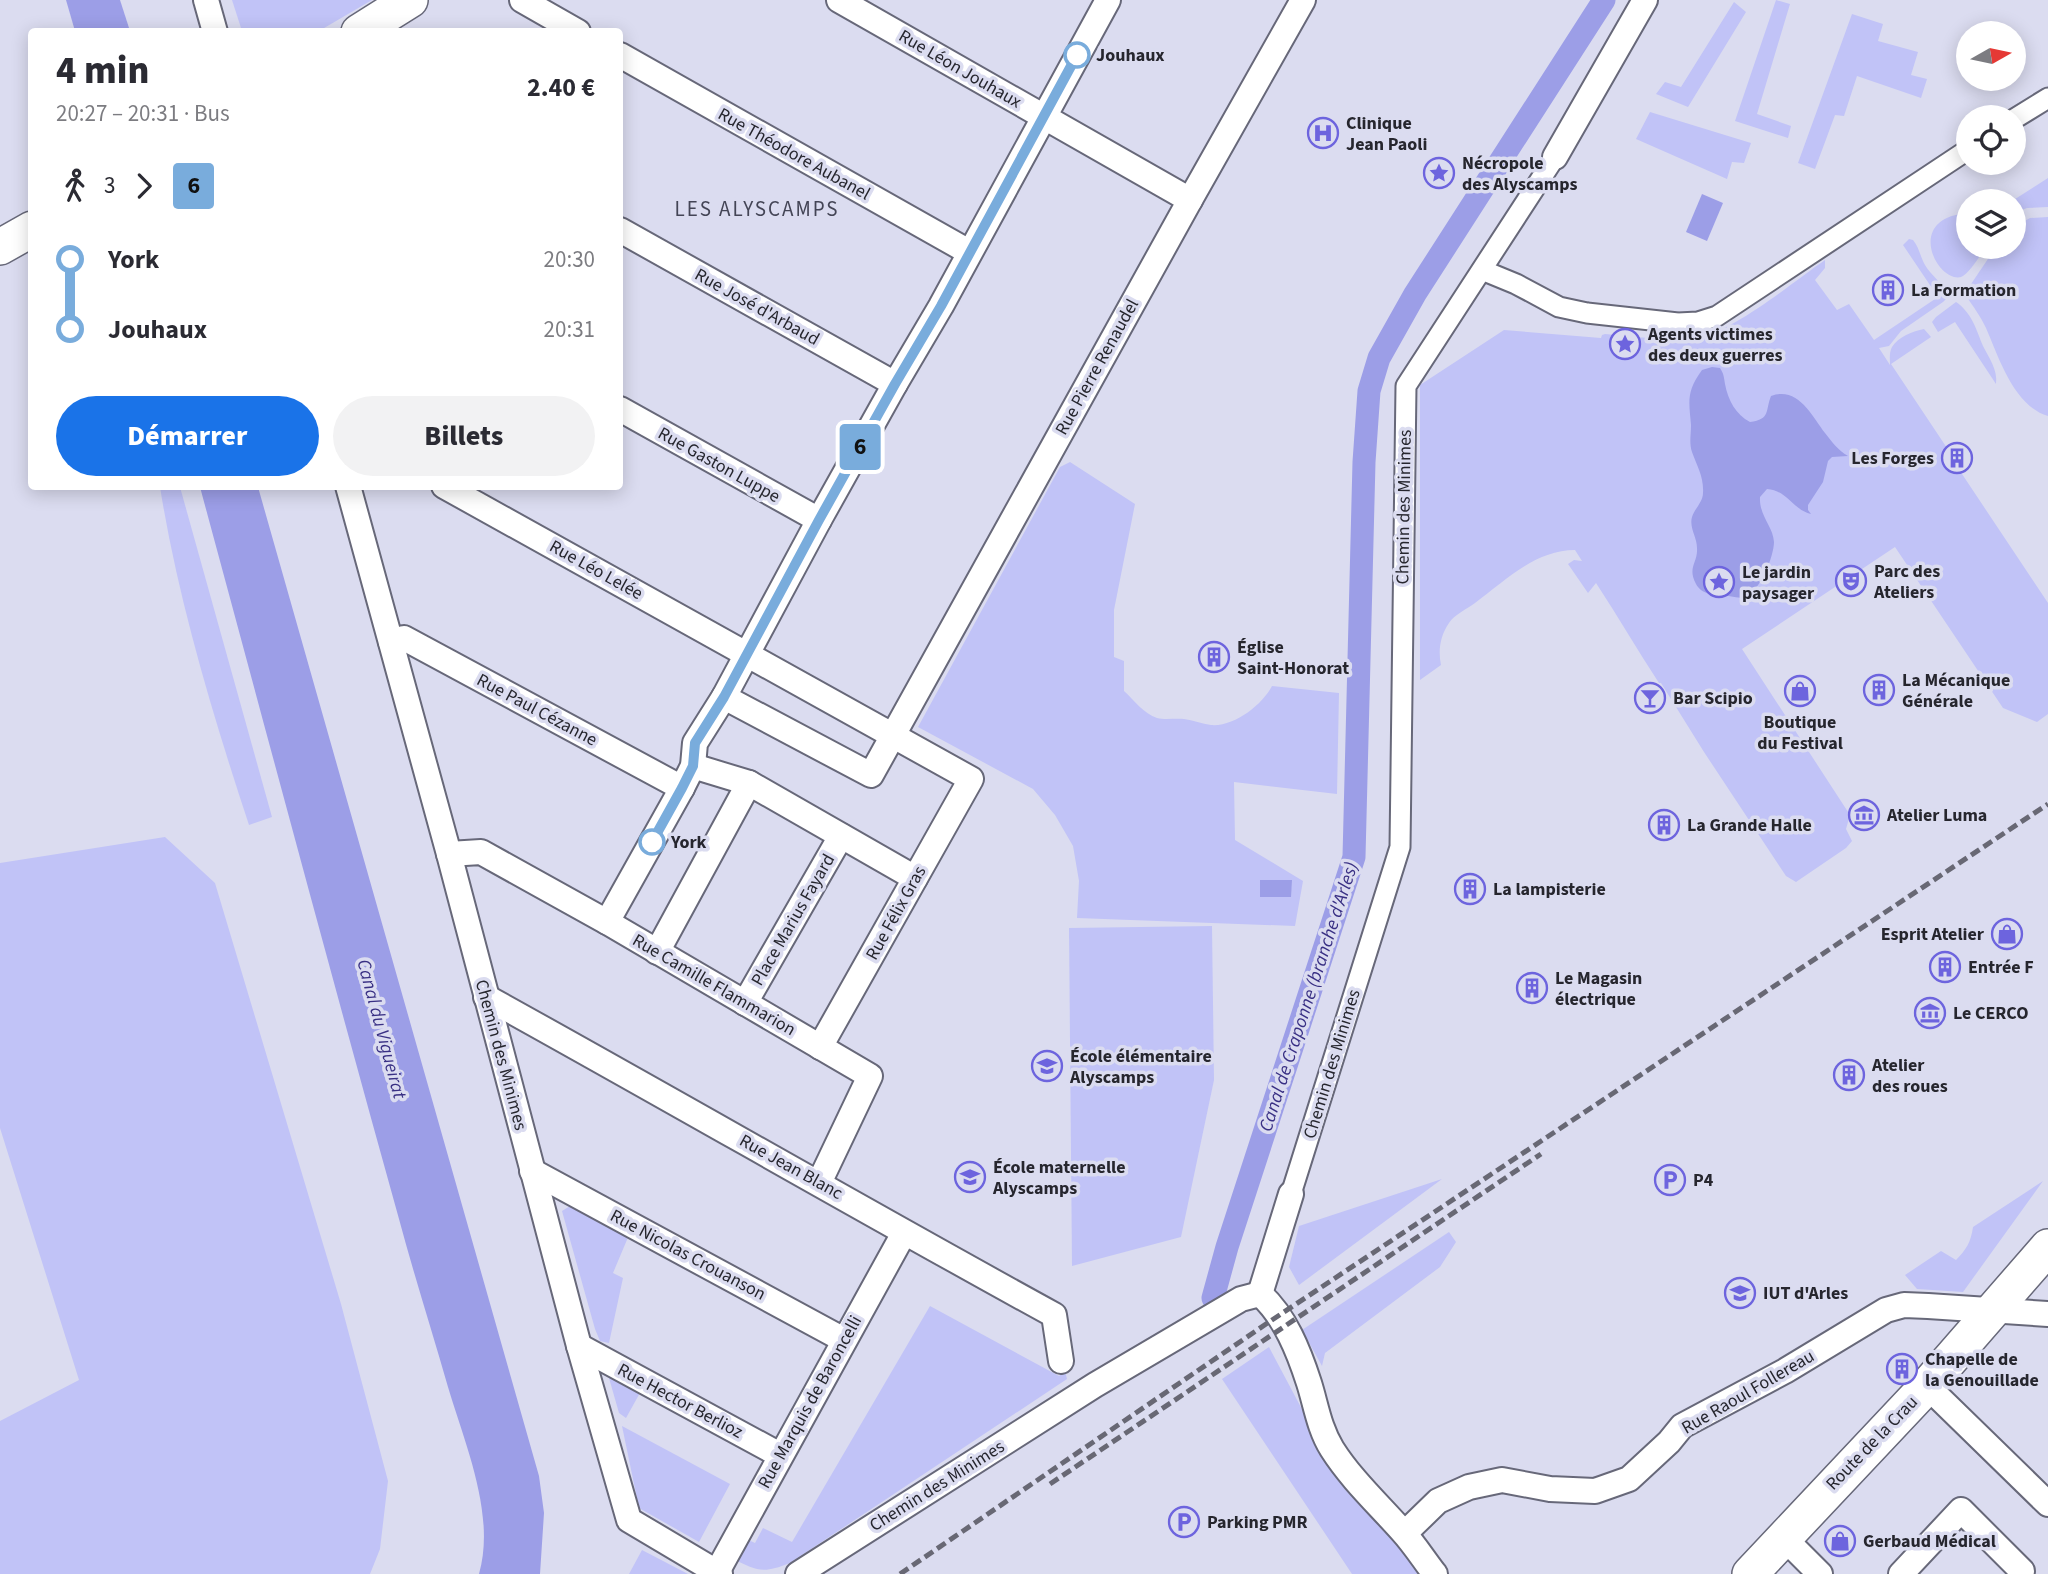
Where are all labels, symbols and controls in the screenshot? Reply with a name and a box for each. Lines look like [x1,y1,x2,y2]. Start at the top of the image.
north arrow [1956,21,2026,91]
map controls [1956,21,2026,259]
street label: Rue Léon Jouhaux [894,24,1026,114]
marker: Jouhaux [1064,42,1090,68]
place label: Jouhaux [1096,43,1165,68]
text: 4 min [56,44,149,98]
text: 2.40 € [527,69,595,106]
text: 20:27 – 20:31 · Bus [56,97,230,130]
street label: Rue Théodore Aubanel [713,102,875,206]
button: locate [1956,105,2026,175]
place label: Clinique Jean Paoli [1346,111,1427,157]
hospital icon: Clinique Jean Paoli [1306,116,1340,150]
place label: Nécropole des Alyscamps [1462,151,1577,197]
place icon: Nécropole des Alyscamps [1422,156,1456,190]
icon: walk [56,167,94,205]
icon: forward [125,167,163,205]
text: 6 [187,168,200,203]
text: 3 [104,169,115,202]
button: layers [1956,189,2026,259]
district label: LES ALYSCAMPS [674,194,840,224]
text: York [108,241,159,278]
text: 20:30 [544,243,595,276]
street label: Rue José d'Arbaud [690,262,824,352]
building icon: La Formation [1871,273,1905,307]
place label: La Formation [1911,278,2016,303]
street label: Rue Pierre Renaudel [1049,294,1145,440]
text: Jouhaux [108,311,207,348]
text: 20:31 [544,313,595,346]
place label: Agents victimes des deux guerres [1647,322,1783,368]
place icon: Agents victimes des deux guerres [1608,327,1642,361]
button: Démarrer [56,396,319,476]
button: Billets [333,396,595,476]
street label: Rue Gaston Luppe [653,421,785,509]
line badge: 6 [837,424,883,470]
text: 6 [854,429,866,464]
street label: Chemin des Minimes [1390,429,1418,585]
building icon: Les Forges [1940,441,1974,475]
place label: Les Forges [1851,446,1934,471]
street label: Rue Léo Lelée [545,534,647,606]
place label: Parc des Ateliers [1873,559,1940,605]
place label: Le jardin paysager [1742,560,1815,606]
theatre icon: Parc des Ateliers [1834,564,1868,598]
place icon: Le jardin paysager [1702,565,1736,599]
place label: Église Saint-Honorat [1237,635,1349,681]
building icon: Église Saint-Honorat [1197,640,1231,674]
street label: Rue Paul Cézanne [472,668,602,752]
place label: La Mécanique Générale [1902,668,2010,714]
building icon: La Mécanique Générale [1862,673,1896,707]
shop icon: Boutique du Festival [1783,674,1817,708]
bar icon: Bar Scipio [1633,681,1667,715]
place label: Bar Scipio [1673,686,1753,711]
place label: Boutique du Festival [1757,710,1843,756]
museum icon: Atelier Luma [1847,798,1881,832]
place label: Atelier Luma [1886,803,1987,828]
building icon: La Grande Halle [1647,808,1681,842]
place label: La Grande Halle [1687,813,1812,838]
marker: York [639,829,665,855]
place label: York [670,830,707,855]
street label: Place Marius Fayard [745,849,841,991]
water label: Canal de Craponne (branche d'Arles) [1253,859,1365,1135]
street label: Rue Félix Gras [860,861,932,965]
building icon: La lampisterie [1453,872,1487,906]
place label: La lampisterie [1493,877,1606,902]
shop icon: Esprit Atelier [1990,917,2024,951]
place label: Esprit Atelier [1881,922,1985,947]
street label: Rue Camille Flammarion [628,928,800,1042]
building icon: Entrée F [1928,950,1962,984]
place label: Entrée F [1968,955,2034,980]
water label: Canal du Vigueirat [349,956,413,1103]
place label: Le Magasin électrique [1555,966,1642,1012]
building icon: Le Magasin électrique [1515,971,1549,1005]
street label: Chemin des Minimes [469,977,533,1133]
street label: Chemin des Minimes [1297,986,1367,1142]
museum icon: Le CERCO [1913,996,1947,1030]
place label: Le CERCO [1953,1001,2029,1026]
place label: École élémentaire Alyscamps [1069,1044,1212,1090]
school or university icon: École élémentaire Alyscamps [1030,1049,1064,1083]
place label: Atelier des roues [1871,1053,1948,1099]
building icon: Atelier des roues [1832,1058,1866,1092]
street label: Rue Jean Blanc [735,1128,847,1206]
place label: École maternelle Alyscamps [992,1155,1126,1201]
school or university icon: École maternelle Alyscamps [953,1160,987,1194]
parking icon: P4 [1653,1163,1687,1197]
place label: P4 [1693,1168,1714,1193]
street label: Rue Nicolas Crouanson [606,1203,770,1307]
school or university icon: IUT d'Arles [1723,1276,1757,1310]
place label: IUT d'Arles [1763,1281,1848,1306]
street label: Rue Marquis de Baroncelli [752,1311,868,1493]
street label: Rue Raoul Follereau [1677,1344,1819,1440]
place label: Chapelle de la Genouillade [1925,1347,2039,1393]
building icon: Chapelle de la Genouillade [1885,1352,1919,1386]
street label: Rue Hector Berlioz [613,1357,747,1445]
street label: Route de la Crau [1820,1390,1924,1496]
street label: Chemin des Minimes [865,1434,1009,1538]
parking icon: Parking PMR [1167,1505,1201,1539]
place label: Parking PMR [1207,1510,1308,1535]
shop icon: Gerbaud Médical [1823,1524,1857,1558]
place label: Gerbaud Médical [1863,1529,1996,1554]

